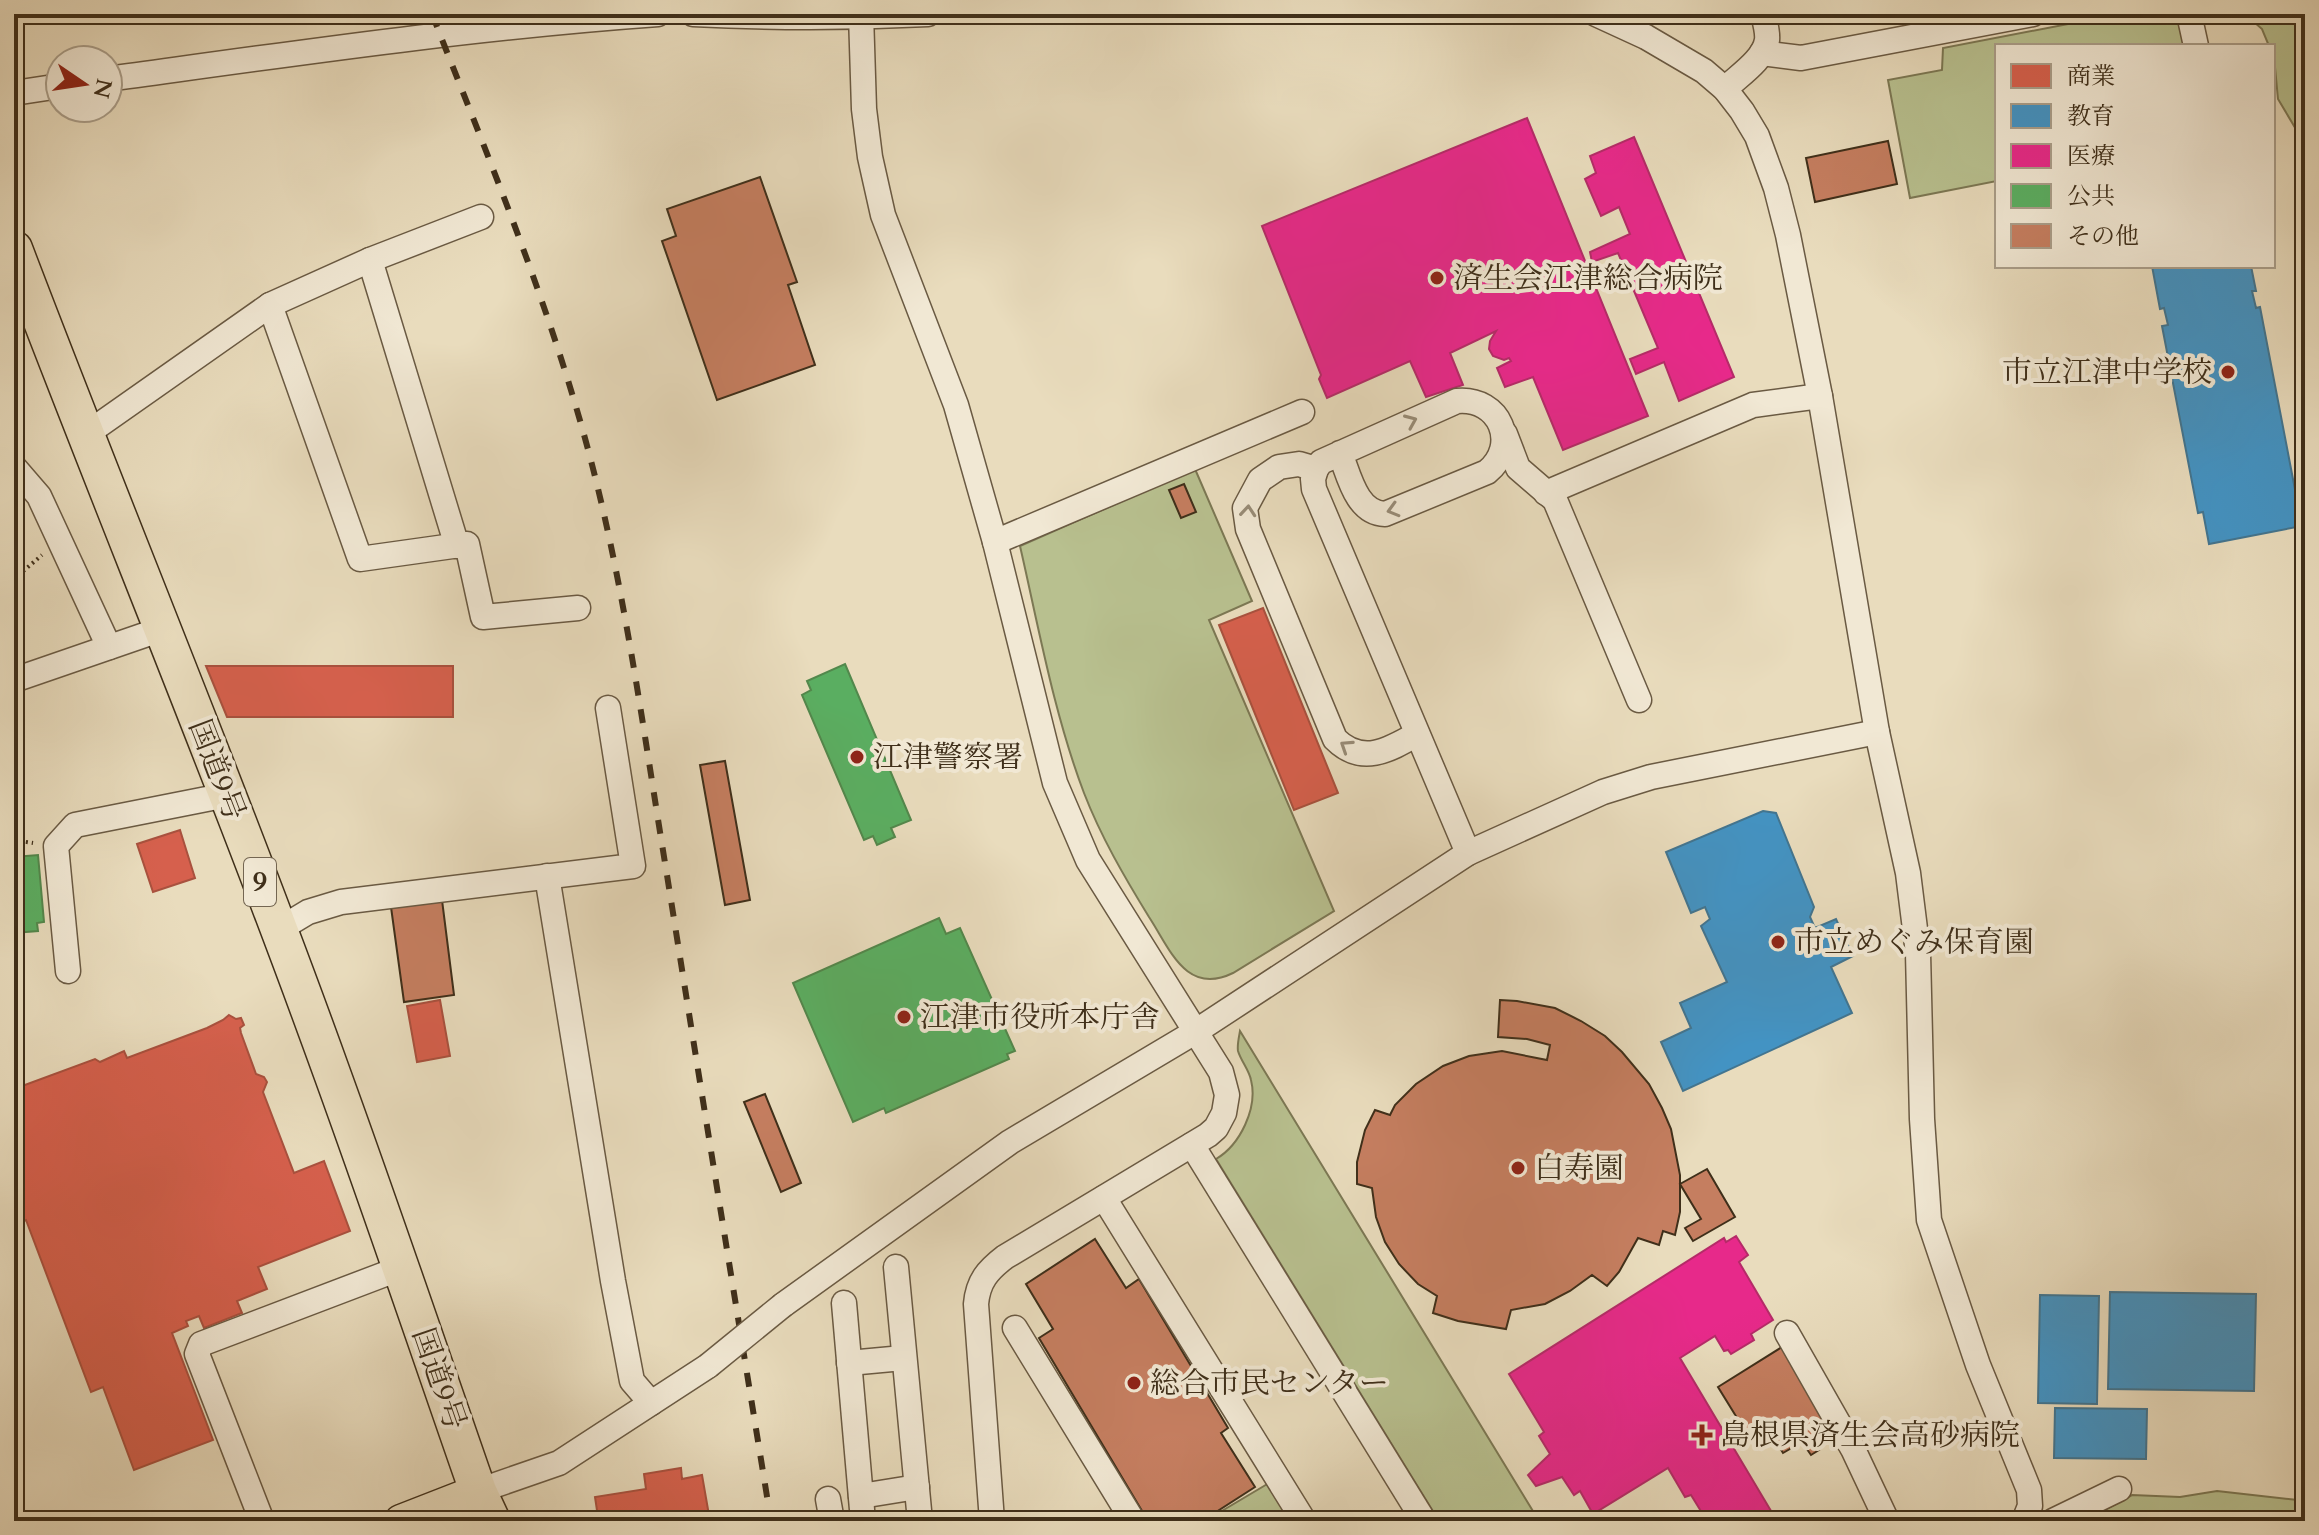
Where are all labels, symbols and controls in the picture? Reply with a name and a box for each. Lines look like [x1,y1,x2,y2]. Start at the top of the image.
north arrow [44,44,124,124]
legend [1995,44,2275,268]
text: 商業 [2067,60,2115,93]
text: N [86,76,119,101]
text: 教育 [2067,100,2115,133]
text: 医療 [2067,140,2115,173]
text: 公共 [2067,180,2115,213]
text: その他 [2067,220,2139,253]
place label: 済生会江津総合病院 [1453,258,1723,299]
marker: 済生会江津総合病院 [1428,269,1446,287]
place label: 市立江津中学校 [2002,352,2212,393]
marker: 市立江津中学校 [2219,363,2237,381]
one-way arrow [1403,415,1417,431]
one-way arrow [1386,500,1400,517]
one-way arrow [1240,504,1257,517]
street label: 国道9号 [179,713,255,827]
place label: 江津警察署 [873,737,1023,778]
one-way arrow [1341,741,1355,756]
marker: 江津警察署 [848,748,866,766]
road number: 9 [244,858,276,906]
place label: 市立めぐみ保育園 [1794,922,2034,963]
marker: 市立めぐみ保育園 [1769,933,1787,951]
place label: 江津市役所本庁舎 [920,997,1160,1038]
marker: 江津市役所本庁舎 [895,1008,913,1026]
place label: 白寿園 [1534,1148,1624,1189]
marker: 白寿園 [1509,1159,1527,1177]
street label: 国道9号 [402,1323,476,1435]
place label: 総合市民センター [1150,1363,1389,1404]
marker: 総合市民センター [1125,1374,1143,1392]
place label: 島根県済生会高砂病院 [1720,1415,2020,1456]
marker: 島根県済生会高砂病院 [1691,1424,1713,1446]

